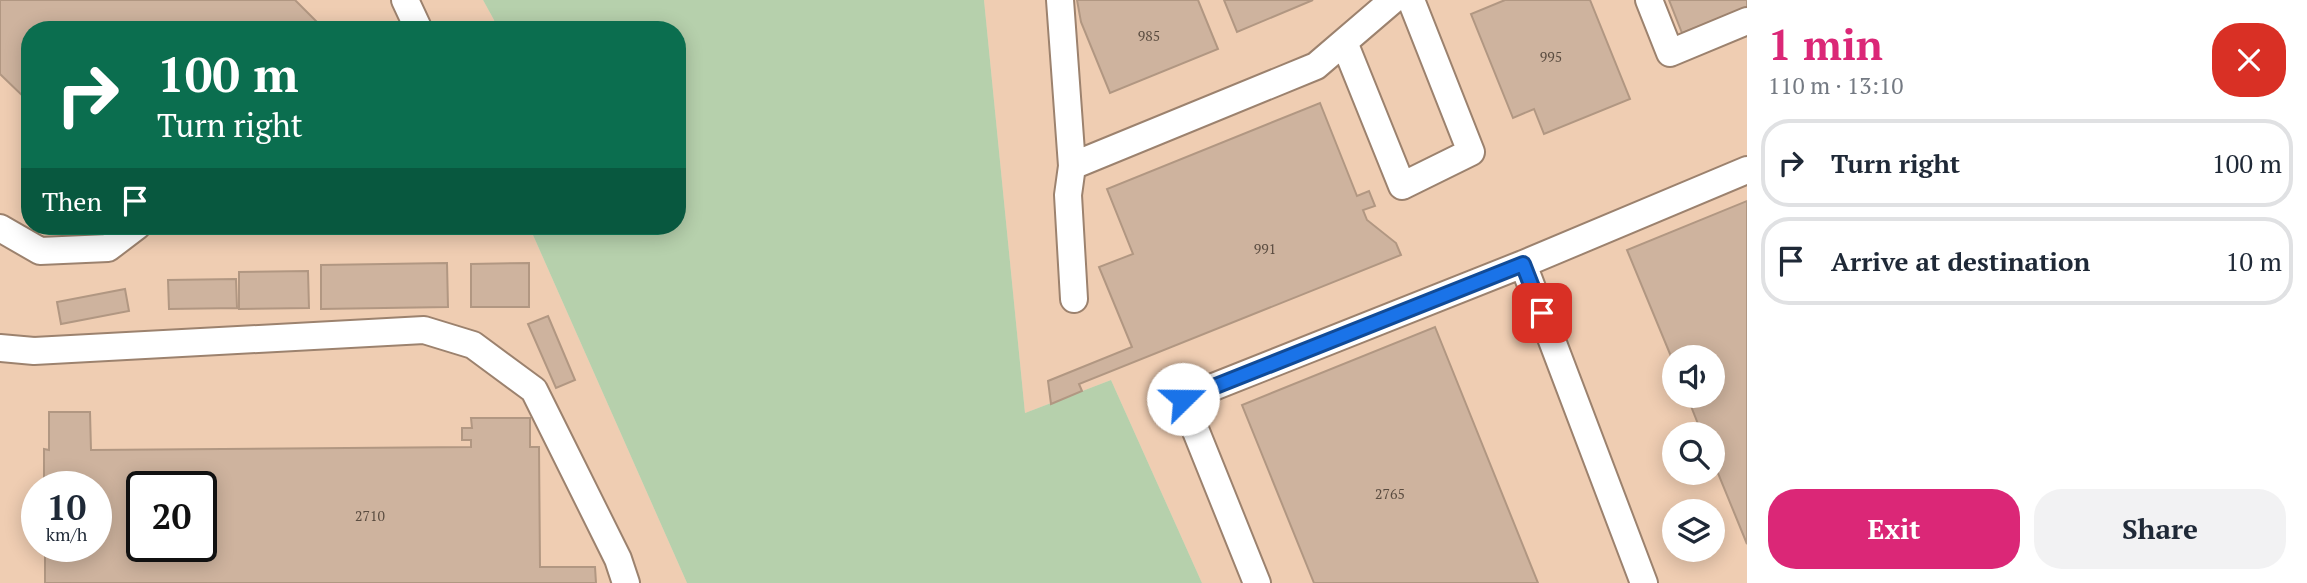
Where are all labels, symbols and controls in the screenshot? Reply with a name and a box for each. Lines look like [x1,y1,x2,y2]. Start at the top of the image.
text: 1 min [1768,16,1883,72]
button: close [2212,23,2286,97]
house number: 985 [1138,26,1160,45]
text: 100 m [157,41,299,106]
house number: 995 [1540,47,1562,66]
icon: right [42,49,133,140]
text: 110 m · 13:10 [1768,70,1903,101]
text: Turn right [157,104,303,146]
icon: right [1772,144,1810,182]
text: Turn right [1831,146,1960,180]
text: 100 m [2212,146,2282,180]
icon: arrive [116,182,154,220]
text: Then [42,184,102,218]
house number: 991 [1254,239,1276,258]
icon: arrive [1772,242,1810,280]
text: Arrive at destination [1831,244,2090,278]
text: 10 m [2226,244,2282,278]
pin [1512,283,1572,343]
icon: arrive [1523,294,1561,332]
map controls [1662,345,1725,562]
button: sound [1662,345,1725,408]
position arrow [1146,362,1220,436]
button: search [1662,422,1725,485]
speed limit sign: 20 [126,471,217,562]
text: 10 [47,484,86,530]
house number: 2765 [1375,484,1405,503]
button: Exit [1768,489,2020,569]
button: Share [2034,489,2286,569]
button: layers [1662,499,1725,562]
house number: 2710 [355,506,385,525]
text: km/h [46,522,87,546]

